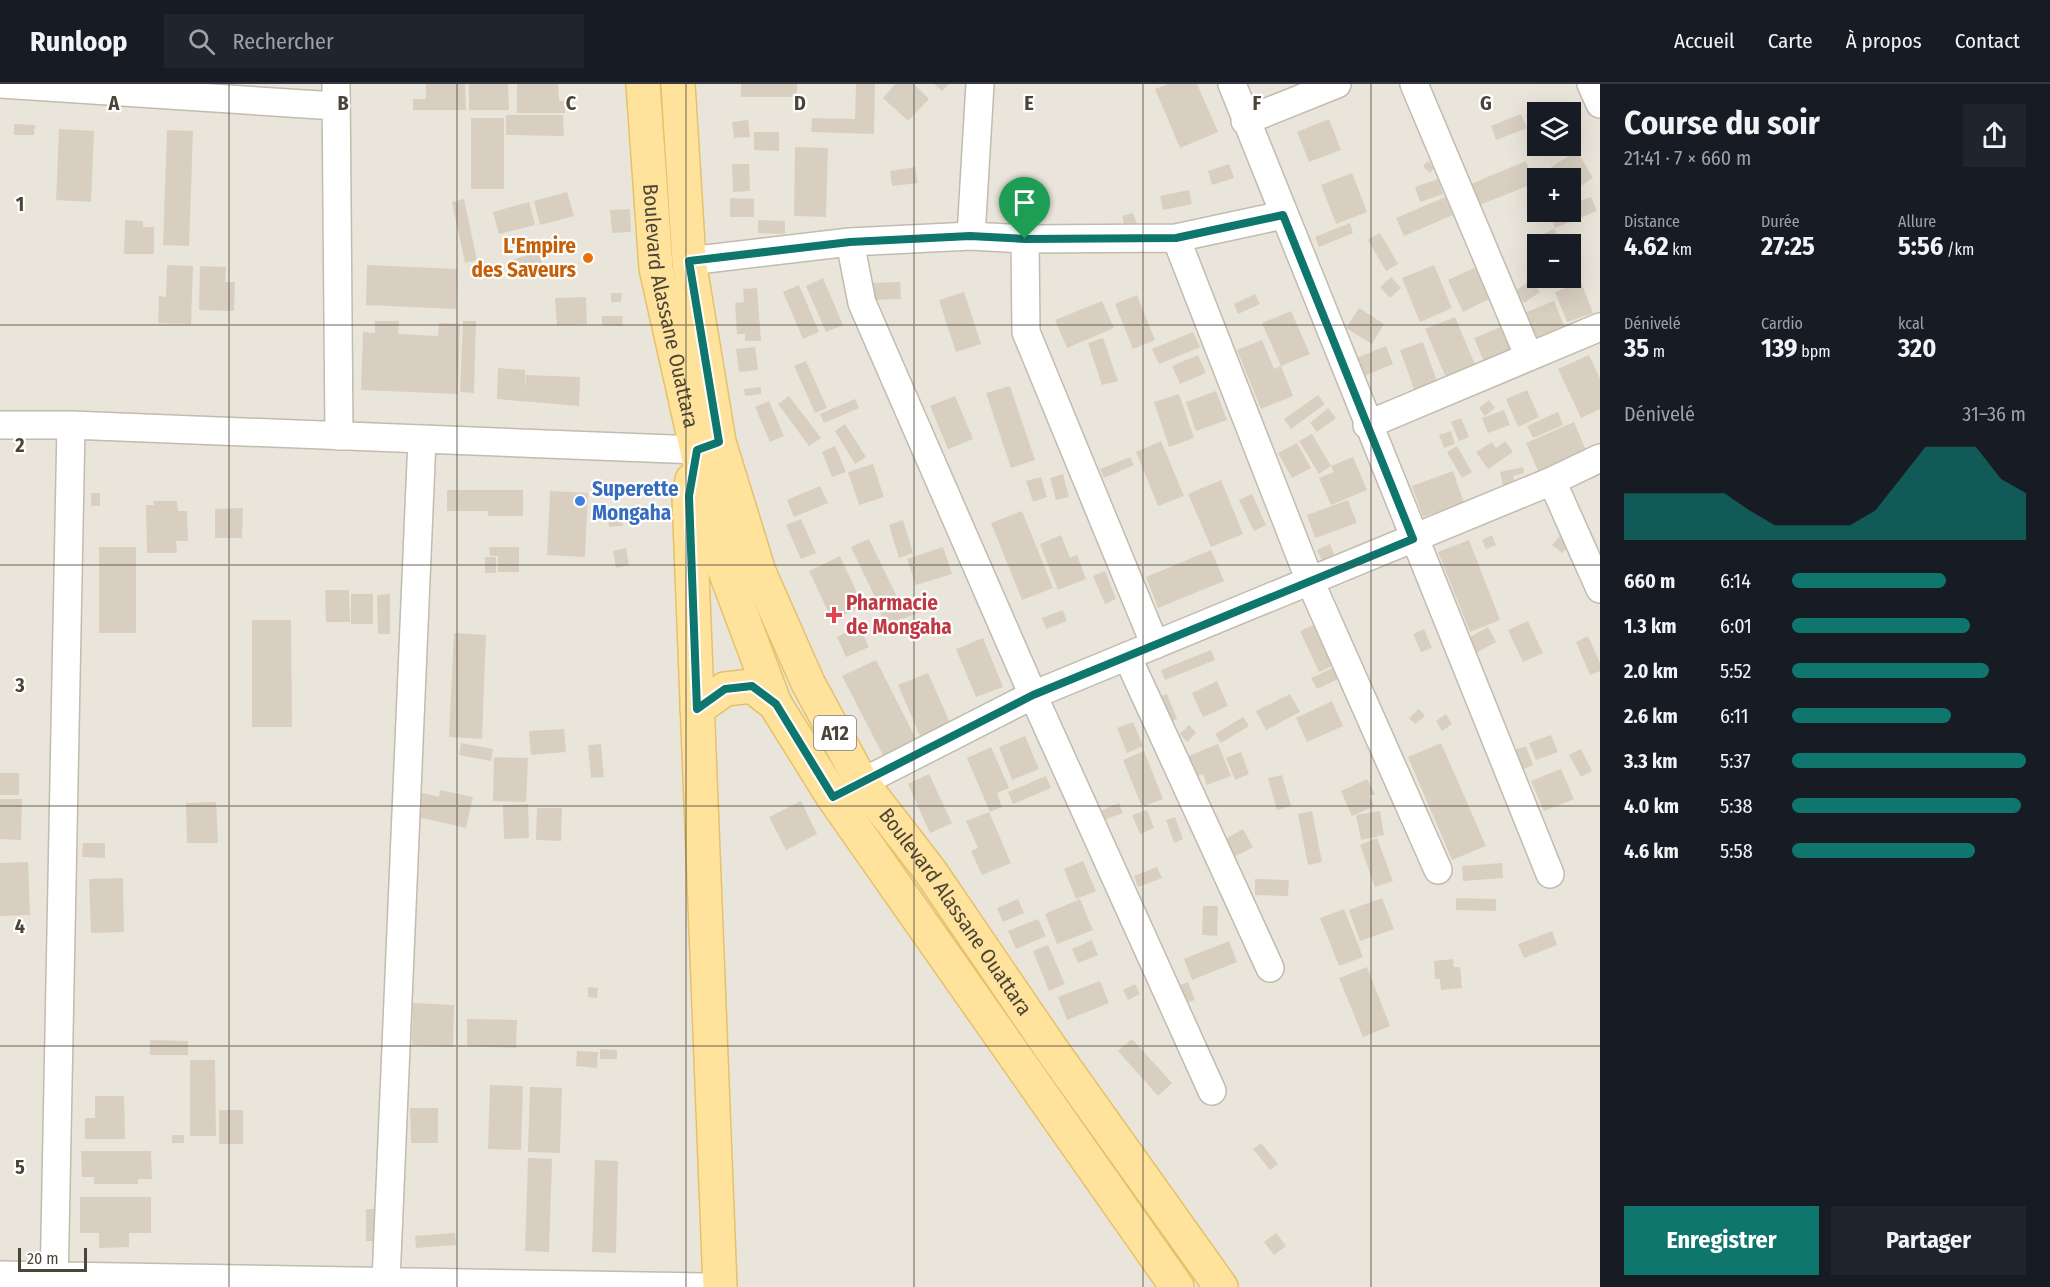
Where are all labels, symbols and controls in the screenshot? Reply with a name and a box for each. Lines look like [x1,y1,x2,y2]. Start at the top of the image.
search box [164,14,584,68]
text: Runloop [30,25,128,58]
icon: search [185,25,218,58]
text: Rechercher [233,28,334,55]
text: Accueil [1674,28,1735,54]
text: Carte [1768,28,1813,54]
text: À propos [1846,28,1922,54]
text: Contact [1955,28,2020,54]
text: A [108,91,121,115]
text: B [337,91,349,115]
text: C [566,91,577,115]
text: D [794,91,806,115]
text: E [1024,91,1034,115]
text: F [1253,91,1262,115]
text: G [1480,91,1492,115]
map controls [1527,102,1581,288]
button: layers [1527,102,1581,156]
text: Course du soir [1624,103,1820,143]
button: share [1963,104,2026,167]
text: 21:41 · 7 × 660 m [1624,146,1751,170]
button: + [1527,168,1581,222]
pin [999,177,1050,239]
street label: Boulevard Alassane Ouattara [637,183,704,430]
icon: arrive [1008,186,1041,219]
text: 1 [16,192,24,216]
text: Distance [1624,212,1680,231]
text: Durée [1761,212,1800,231]
text: Allure [1898,212,1936,231]
text: 4.62 [1624,231,1668,262]
text: 27:25 [1761,231,1815,262]
text: 5:56 [1898,231,1943,262]
place label: L'Empire des Saveurs [471,233,576,283]
button: − [1527,234,1581,288]
text: km [1668,240,1692,259]
text: /km [1943,240,1974,259]
marker: L'Empire des Saveurs [581,251,595,265]
text: Dénivelé [1624,314,1681,333]
text: Cardio [1761,314,1803,333]
text: kcal [1898,314,1924,333]
text: 35 [1624,333,1649,364]
text: 139 [1761,333,1798,364]
text: 320 [1898,333,1936,364]
text: m [1649,342,1665,361]
text: bpm [1798,342,1831,361]
text: Dénivelé [1624,402,1695,426]
text: 31–36 m [1962,402,2026,426]
text: 2 [14,433,25,457]
place label: Superette Mongaha [592,476,679,526]
marker: Superette Mongaha [573,494,587,508]
text: 660 m [1624,569,1675,593]
text: 6:14 [1720,569,1751,593]
place label: Pharmacie de Mongaha [846,590,952,640]
marker: Pharmacie de Mongaha [827,608,841,622]
text: 1.3 km [1624,614,1676,638]
text: 6:01 [1720,614,1752,638]
text: 2.0 km [1624,659,1678,683]
text: 5:52 [1720,659,1751,683]
text: 3 [14,673,25,697]
text: 2.6 km [1624,704,1678,728]
text: 6:11 [1720,704,1749,728]
road number: A12 [814,716,856,750]
text: 3.3 km [1624,749,1677,773]
text: 5:37 [1720,749,1751,773]
text: 4.0 km [1624,794,1679,818]
text: 5:38 [1720,794,1753,818]
street label: Boulevard Alassane Ouattara [873,803,1038,1020]
text: 4.6 km [1624,839,1679,863]
text: 5:58 [1720,839,1753,863]
text: 4 [15,914,25,938]
text: 5 [15,1155,25,1179]
button: Enregistrer [1624,1206,1819,1275]
button: Partager [1831,1206,2026,1275]
scale bar [18,1245,87,1272]
text: 20 m [27,1249,58,1268]

